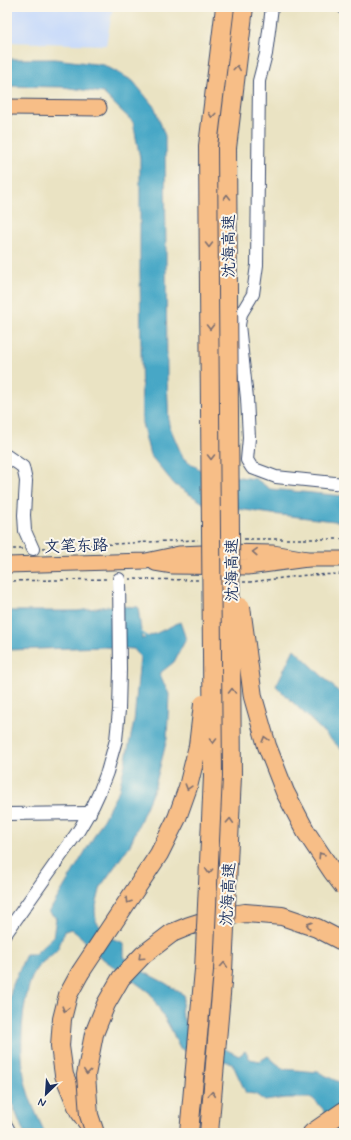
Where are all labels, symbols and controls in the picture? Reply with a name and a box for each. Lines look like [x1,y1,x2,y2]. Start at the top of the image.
one-way arrow [232,64,241,71]
one-way arrow [208,112,217,118]
one-way arrow [223,194,232,200]
street label: 沈海高速 [219,214,240,278]
one-way arrow [205,242,213,248]
one-way arrow [206,324,214,330]
one-way arrow [207,454,215,460]
street label: 文笔东路 [44,535,108,558]
street label: 沈海高速 [222,538,243,602]
one-way arrow [252,547,258,556]
one-way arrow [228,688,236,694]
one-way arrow [261,736,270,743]
one-way arrow [209,738,217,744]
one-way arrow [184,783,193,790]
one-way arrow [226,818,235,824]
one-way arrow [319,853,326,860]
street label: 沈海高速 [216,862,241,927]
one-way arrow [205,868,213,874]
one-way arrow [126,897,133,904]
one-way arrow [305,921,312,930]
one-way arrow [138,952,146,960]
one-way arrow [219,962,228,968]
one-way arrow [61,1006,69,1012]
one-way arrow [83,1069,92,1075]
north arrow [26,1074,66,1114]
one-way arrow [207,1091,216,1097]
text: N [36,1094,48,1110]

